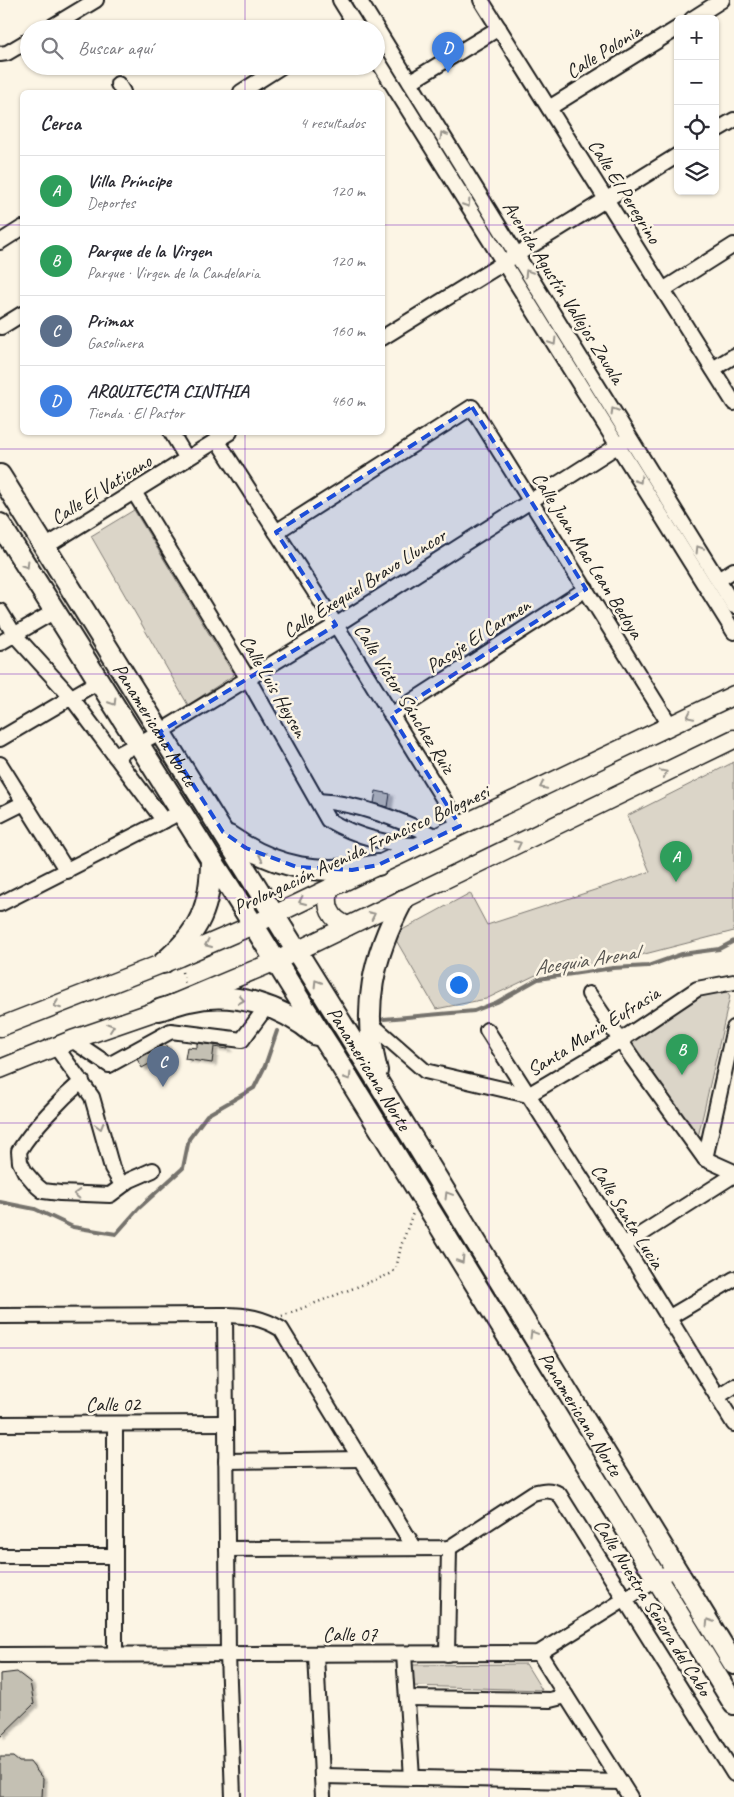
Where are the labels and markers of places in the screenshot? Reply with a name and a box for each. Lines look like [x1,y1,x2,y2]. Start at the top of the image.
pin: D [432,32,464,73]
pin: A [660,841,692,882]
pin: B [666,1034,698,1075]
pin: C [147,1046,179,1087]

